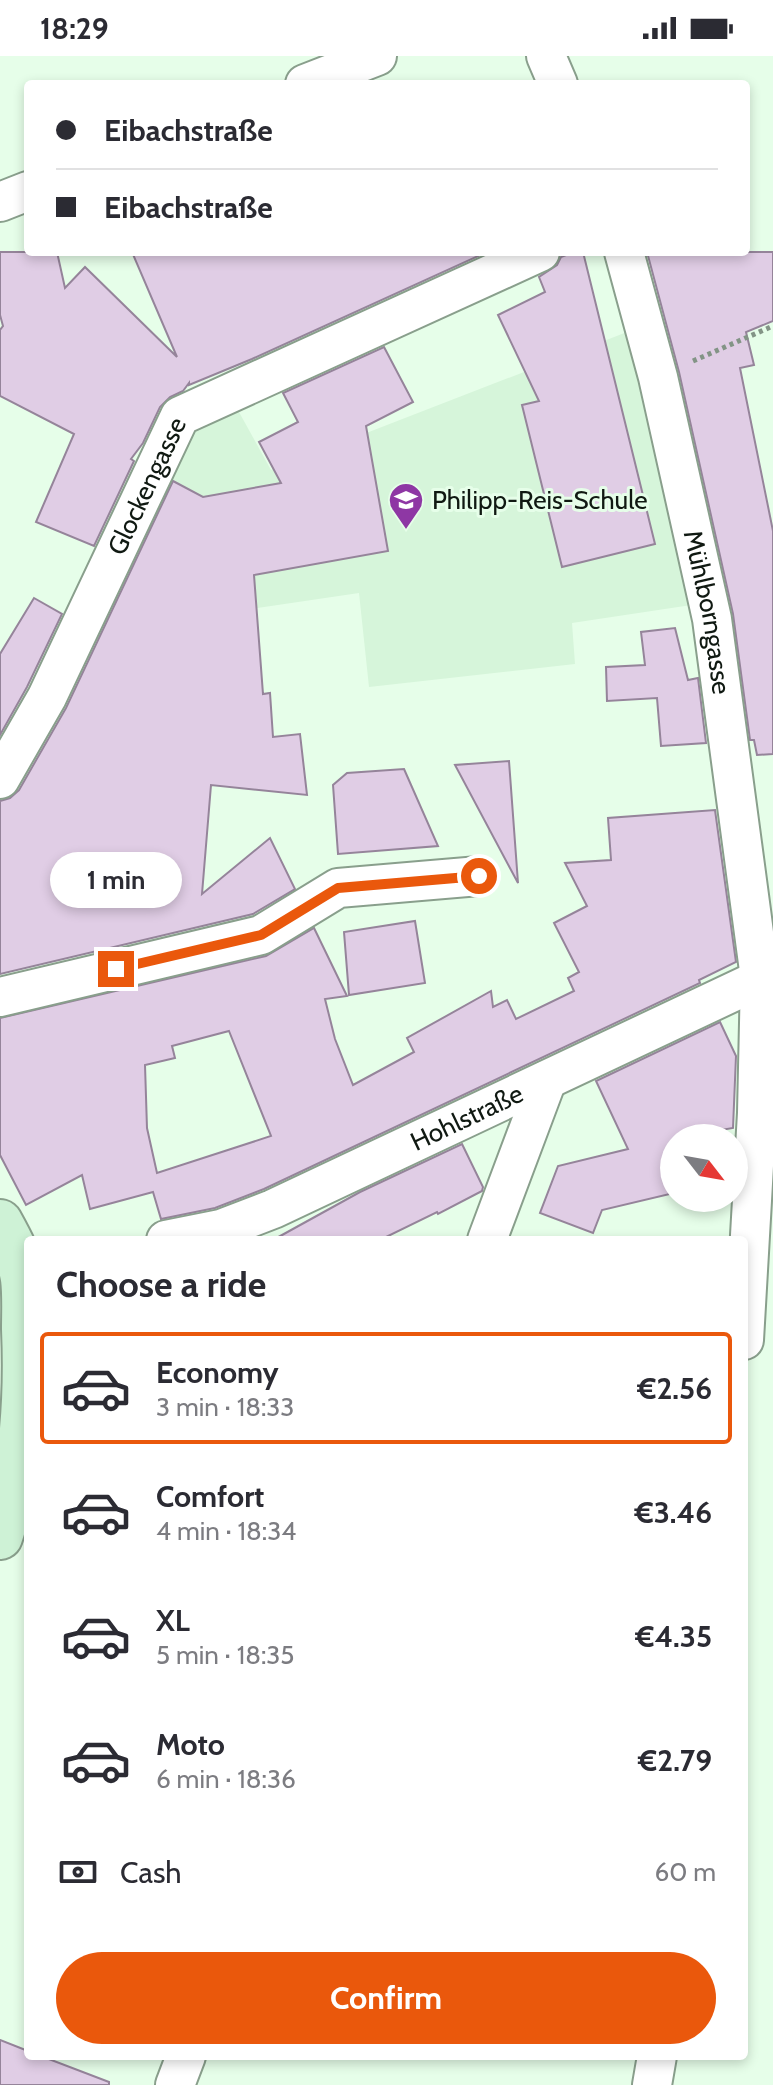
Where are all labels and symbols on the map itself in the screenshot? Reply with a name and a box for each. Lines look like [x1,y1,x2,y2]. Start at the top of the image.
street label: Glockengasse [101,412,193,560]
school or university icon: Philipp-Reis-Schule [387,481,425,531]
place label: Philipp-Reis-Schule [432,484,647,516]
street label: Mühlborngasse [677,527,738,696]
callout: 1 min [50,853,182,909]
route start [461,858,497,894]
route end [98,951,134,987]
street label: Hohlstraße [405,1077,528,1158]
north arrow [660,1124,748,1212]

